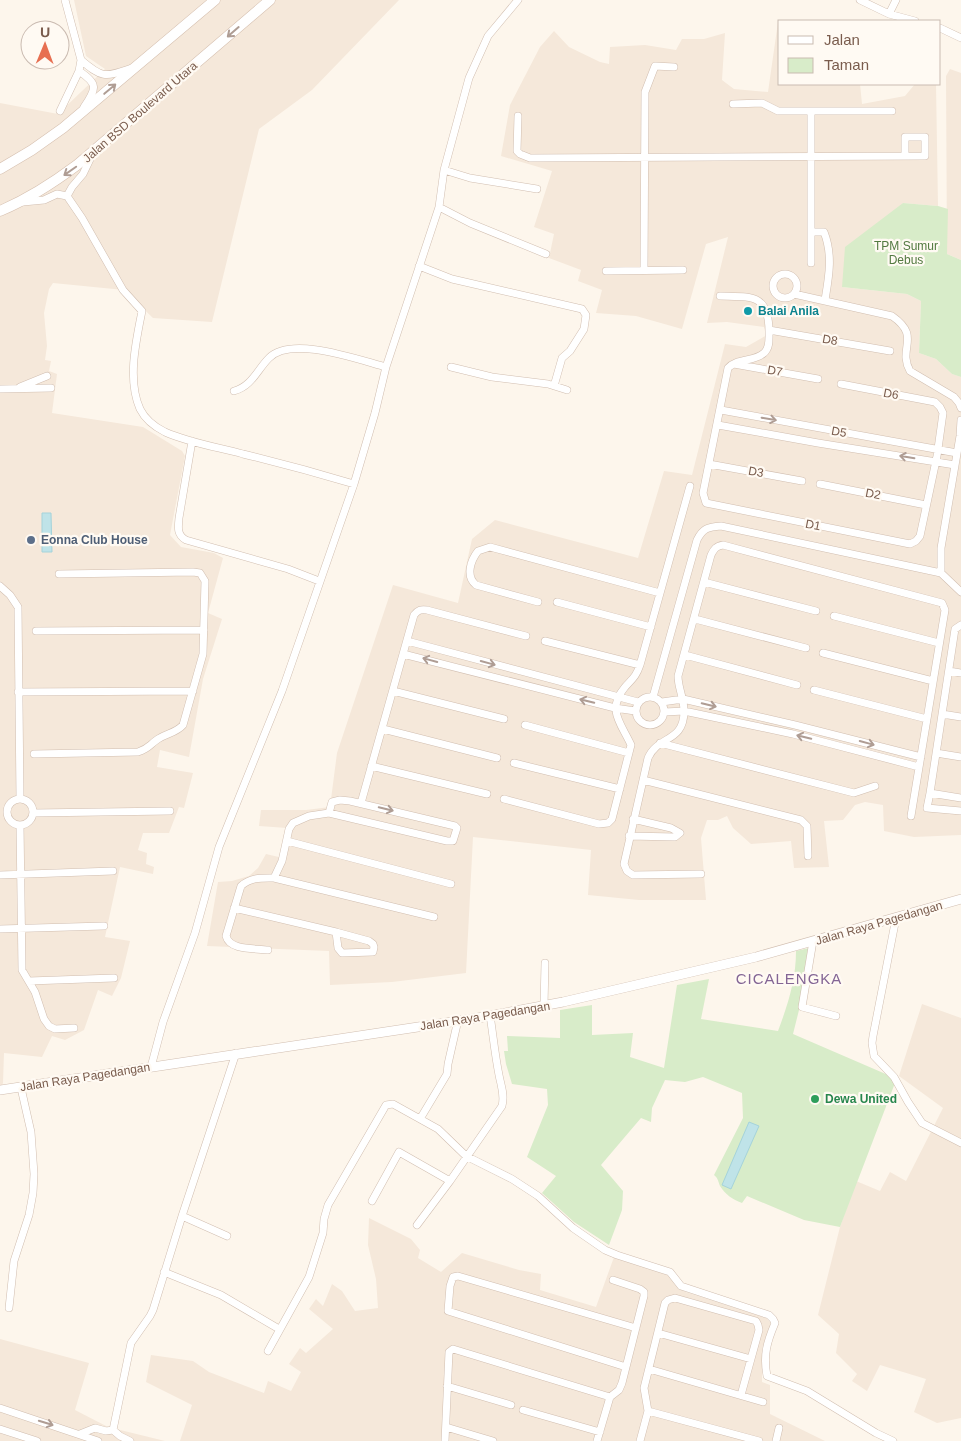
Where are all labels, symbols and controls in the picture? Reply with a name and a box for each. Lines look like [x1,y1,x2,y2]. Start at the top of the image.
north arrow [20,20,70,70]
legend [778,20,941,85]
text: U [40,24,50,40]
one-way arrow [227,26,240,37]
text: Jalan [824,31,860,48]
text: Taman [824,56,869,73]
street label: Jalan BSD Boulevard Utara [80,58,200,165]
one-way arrow [103,83,116,95]
one-way arrow [63,166,77,176]
park label: TPM Sumur Debus [874,239,938,267]
place label: Balai Anila [758,304,819,318]
marker: Balai Anila [742,305,754,317]
street label: D8 [821,332,839,348]
street label: D7 [766,363,784,379]
street label: D6 [882,386,900,402]
one-way arrow [760,414,776,424]
street label: D5 [830,424,848,440]
one-way arrow [899,452,915,462]
street label: D3 [747,464,765,480]
street label: D2 [864,486,882,502]
street label: D1 [804,517,822,533]
place label: Eonna Club House [41,533,148,547]
marker: Eonna Club House [25,534,37,546]
one-way arrow [422,655,438,665]
one-way arrow [479,658,495,668]
one-way arrow [579,696,595,705]
one-way arrow [701,701,717,710]
one-way arrow [797,732,813,742]
one-way arrow [859,739,875,749]
one-way arrow [378,805,394,814]
street label: Jalan Raya Pagedangan [814,898,944,948]
district label: CICALENGKA [736,970,842,987]
street label: Jalan Raya Pagedangan [419,999,551,1033]
street label: Jalan Raya Pagedangan [19,1060,151,1094]
place label: Dewa United [825,1092,897,1106]
marker: Dewa United [809,1093,821,1105]
one-way arrow [38,1419,54,1429]

